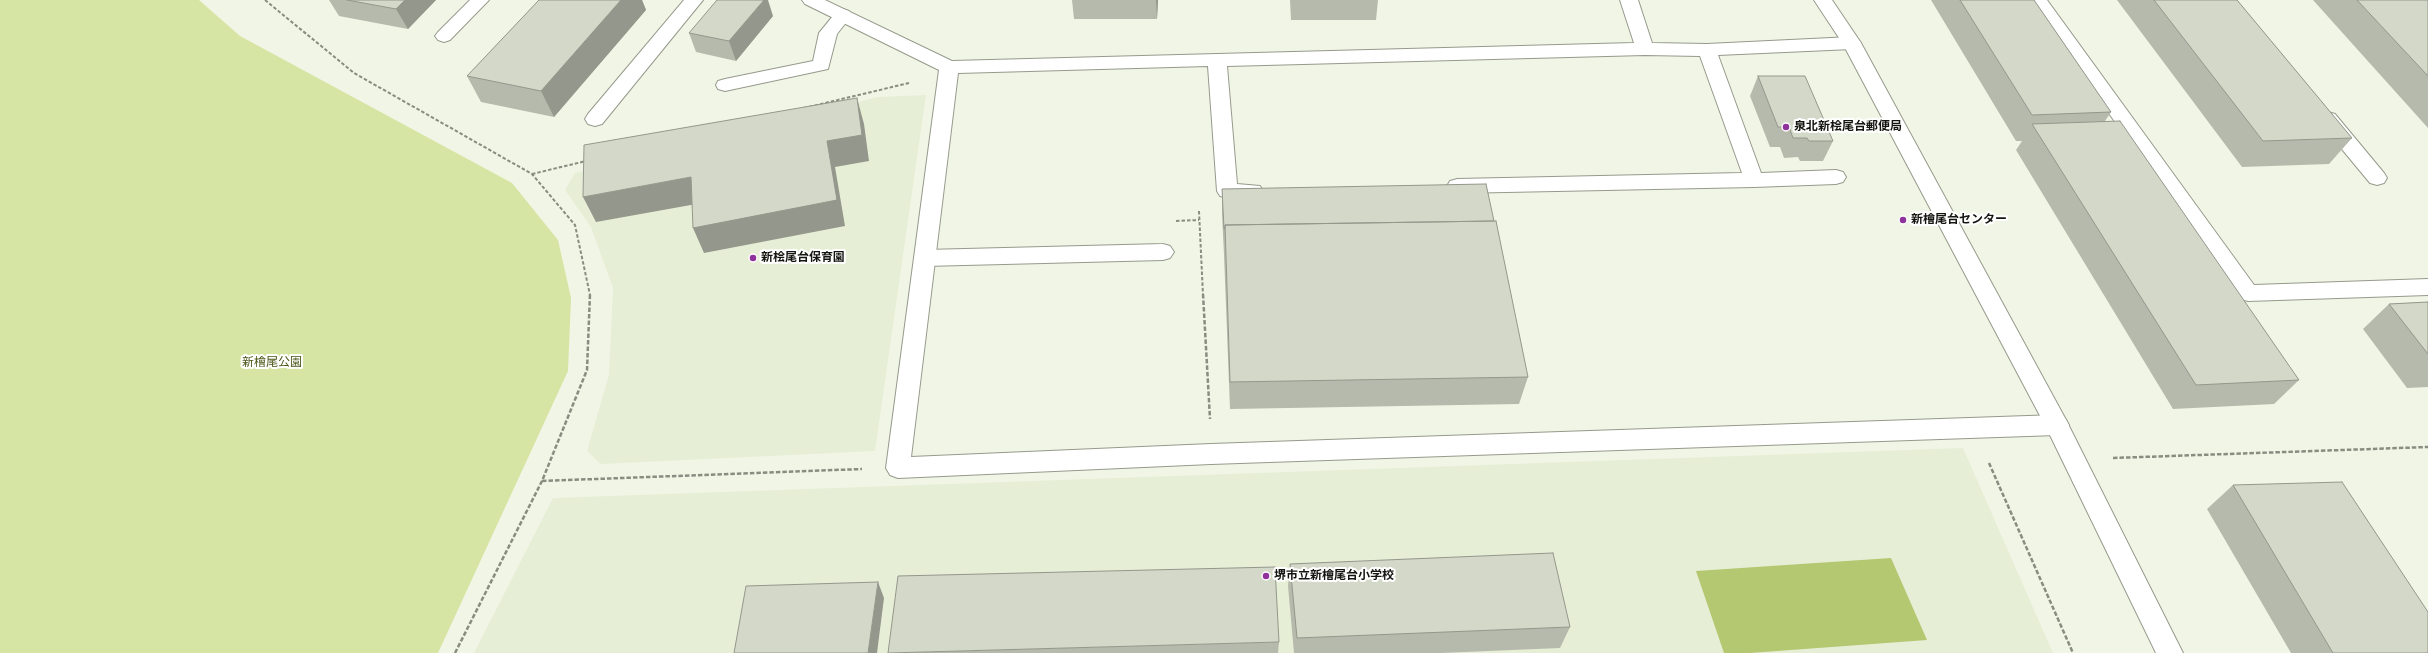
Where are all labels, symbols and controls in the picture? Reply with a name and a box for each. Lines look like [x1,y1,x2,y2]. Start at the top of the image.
place label: 泉北新桧尾台郵便局 [1794,120,1902,134]
marker: 泉北新桧尾台郵便局 [1781,122,1791,132]
place label: 新檜尾台センター [1911,213,2007,227]
marker: 新檜尾台センター [1898,215,1908,225]
place label: 新桧尾台保育園 [761,251,845,265]
marker: 新桧尾台保育園 [748,253,758,263]
park label: 新檜尾公園 [242,356,302,370]
place label: 堺市立新檜尾台小学校 [1274,569,1394,583]
marker: 堺市立新檜尾台小学校 [1261,571,1271,581]

